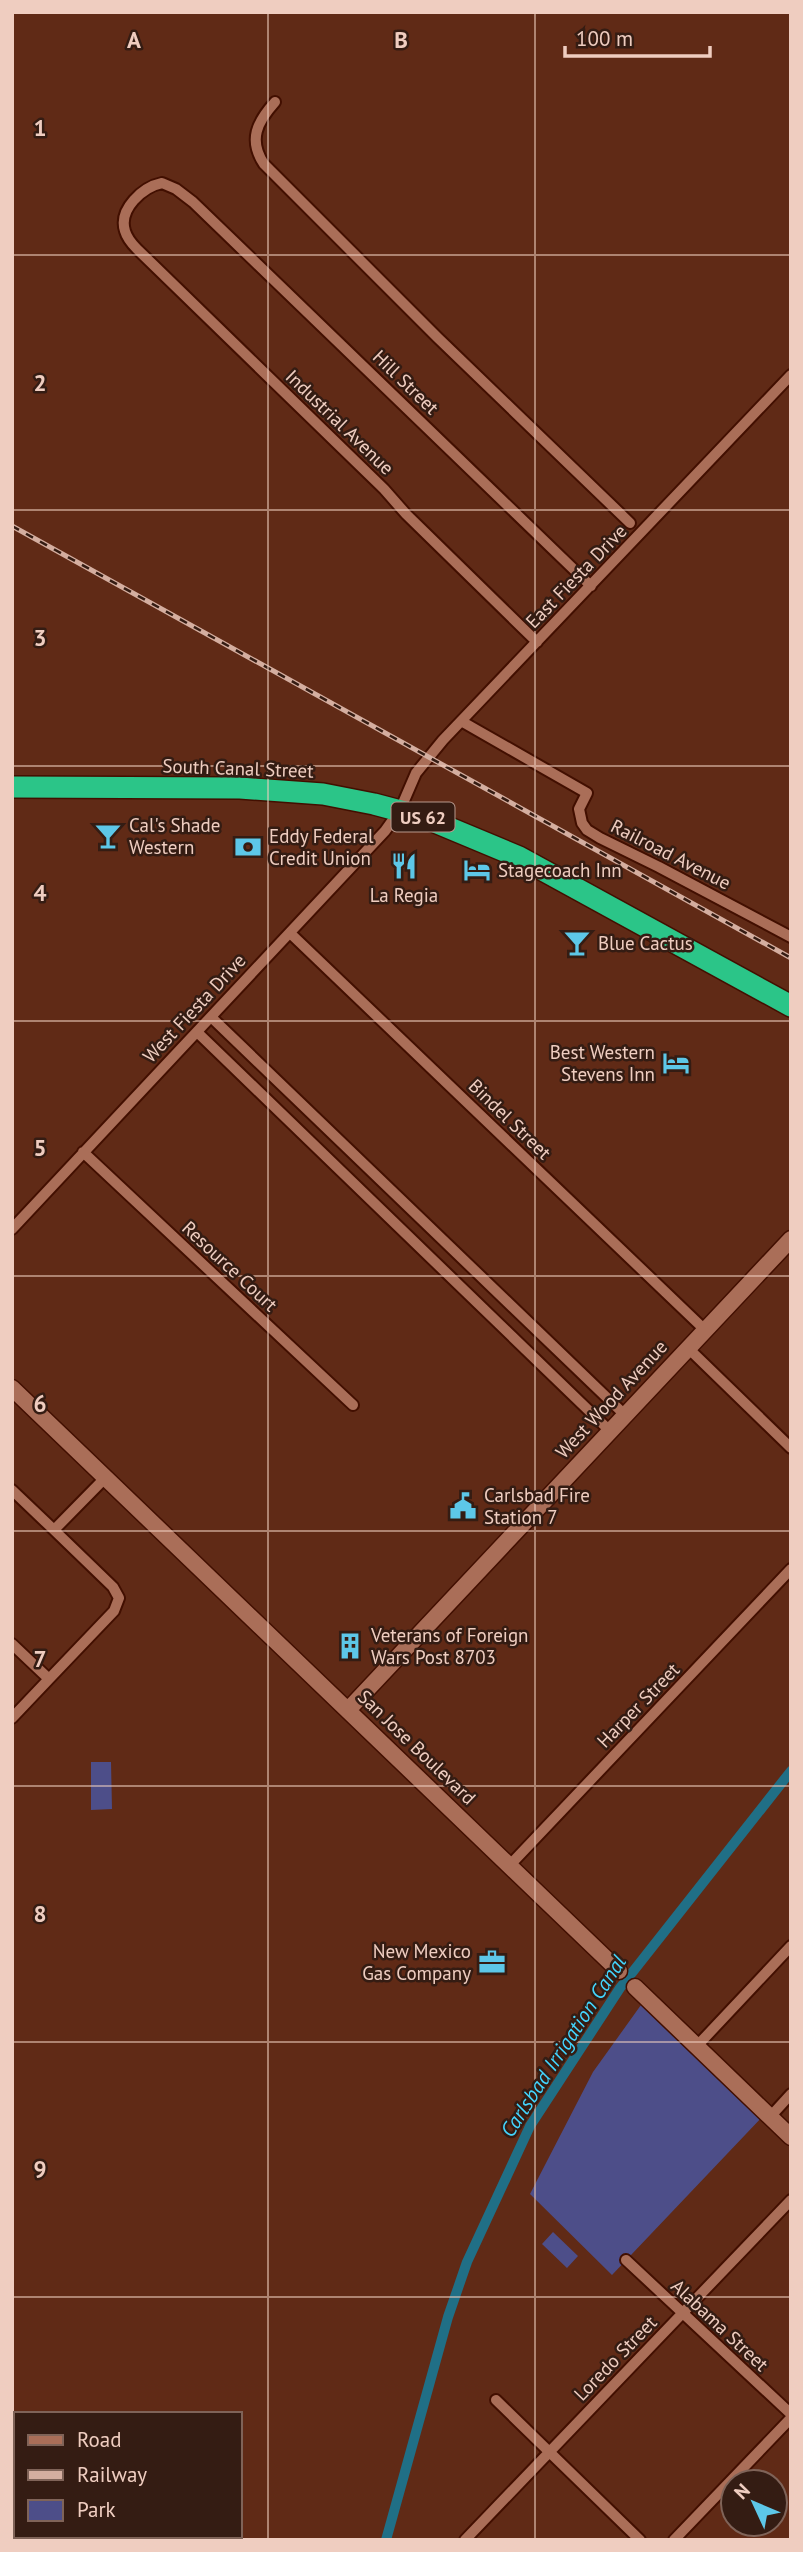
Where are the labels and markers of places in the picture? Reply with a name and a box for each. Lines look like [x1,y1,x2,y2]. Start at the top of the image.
place label: Cal's Shade Western [129,813,220,859]
bar icon: Cal's Shade Western [93,821,123,851]
place label: Eddy Federal Credit Union [269,824,374,870]
bank icon: Eddy Federal Credit Union [233,832,263,862]
restaurant icon: La Regia [389,851,419,881]
hotel icon: Stagecoach Inn [462,855,492,885]
place label: Stagecoach Inn [498,858,622,882]
place label: La Regia [370,883,438,907]
bar icon: Blue Cactus [562,928,592,958]
place label: Blue Cactus [598,931,693,955]
place label: Best Western Stevens Inn [550,1040,655,1086]
hotel icon: Best Western Stevens Inn [661,1048,691,1078]
place label: Carlsbad Fire Station 7 [484,1483,590,1529]
public building icon: Carlsbad Fire Station 7 [448,1491,478,1521]
place label: Veterans of Foreign Wars Post 8703 [370,1623,528,1669]
building icon: Veterans of Foreign Wars Post 8703 [335,1631,365,1661]
place label: New Mexico Gas Company [362,1939,471,1985]
office icon: New Mexico Gas Company [477,1947,507,1977]

